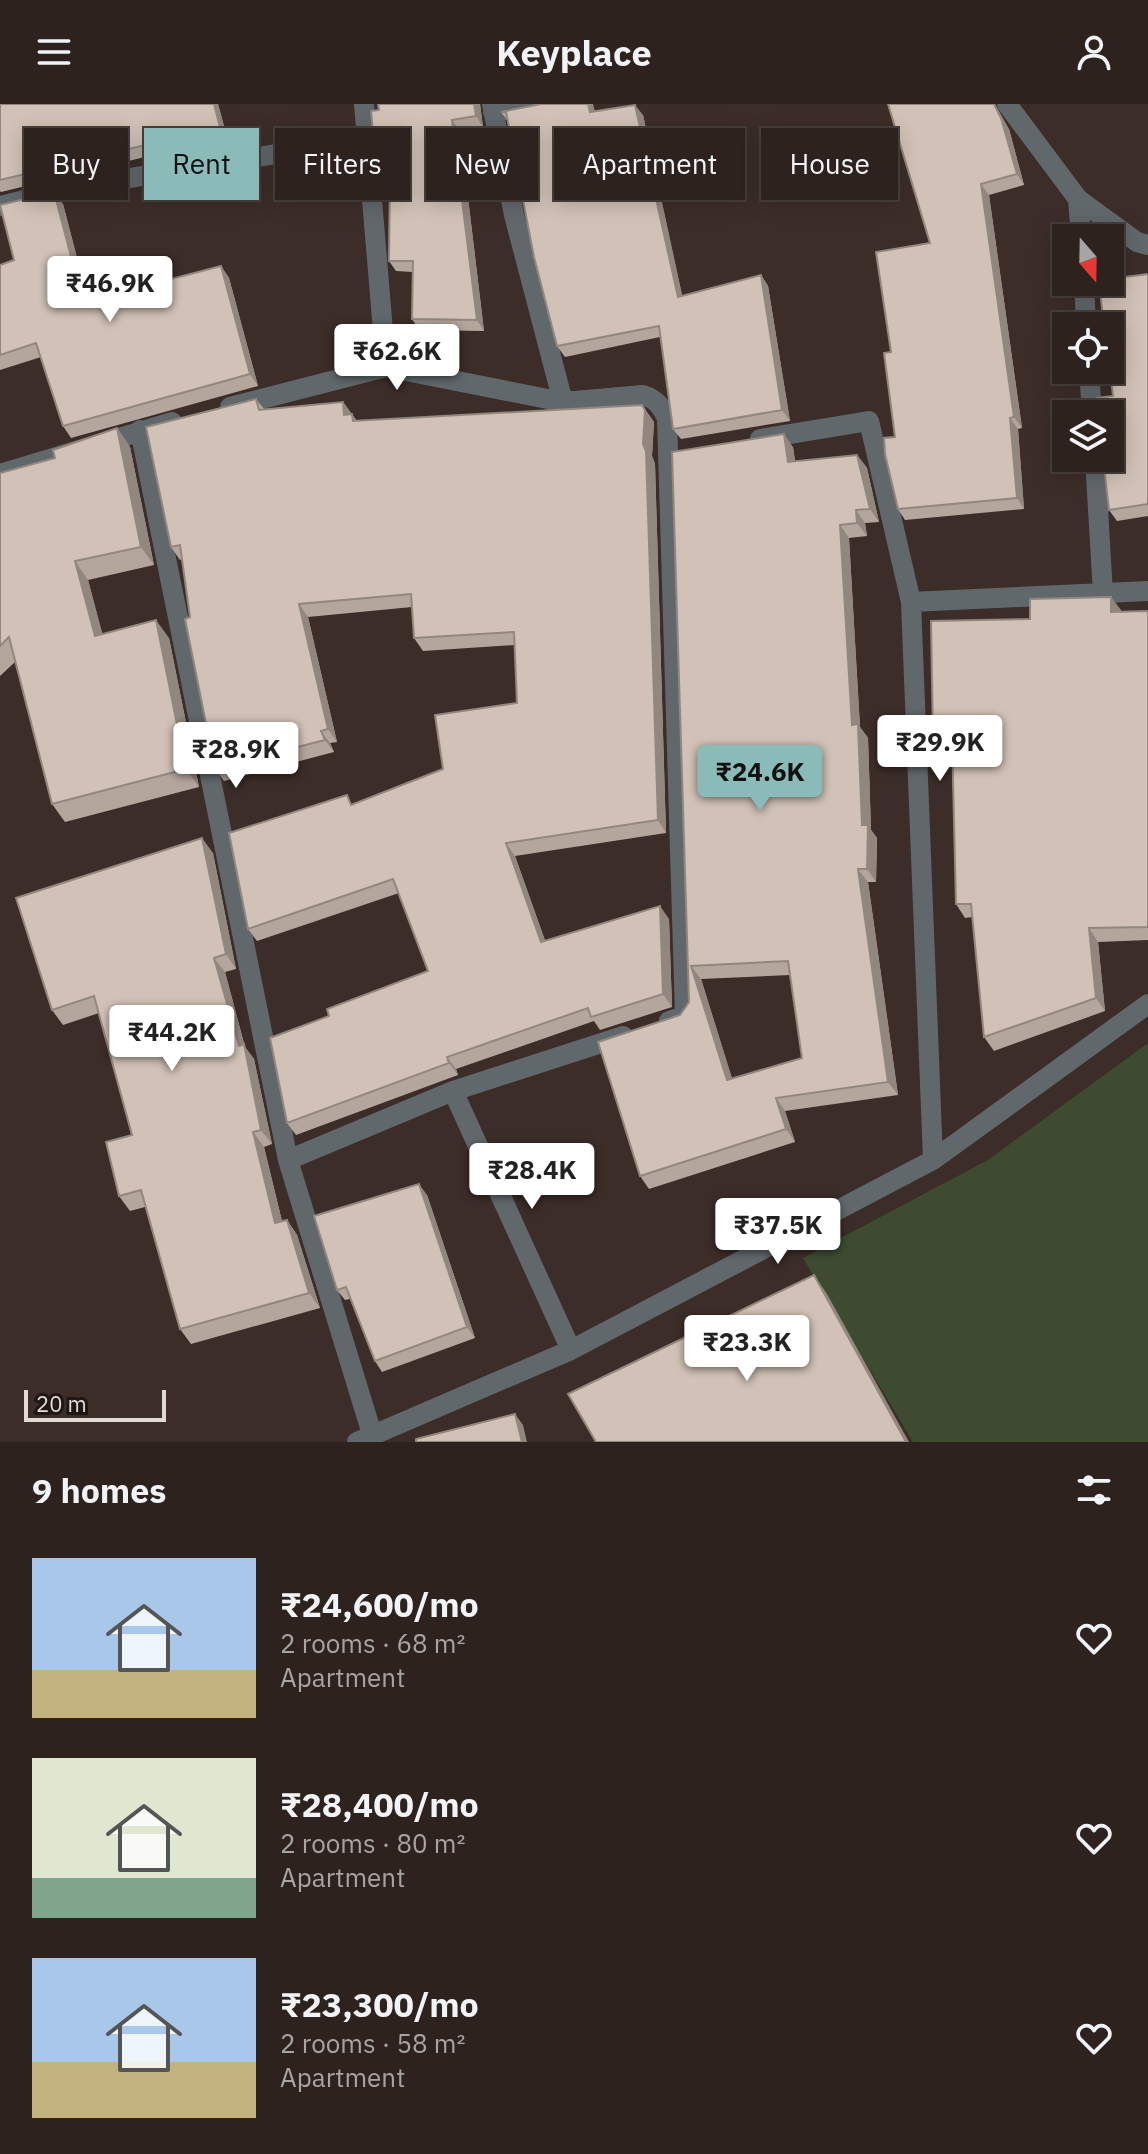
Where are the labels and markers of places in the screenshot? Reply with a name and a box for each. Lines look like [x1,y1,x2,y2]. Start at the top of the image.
pin: ₹46.9K [45,256,175,324]
pin: ₹62.6K [332,324,462,392]
pin: ₹29.9K [875,715,1005,783]
pin: ₹28.9K [171,722,301,790]
pin: ₹24.6K [695,745,825,813]
pin: ₹44.2K [107,1005,237,1073]
pin: ₹28.4K [467,1143,597,1211]
pin: ₹37.5K [713,1198,843,1266]
pin: ₹23.3K [682,1315,812,1383]

